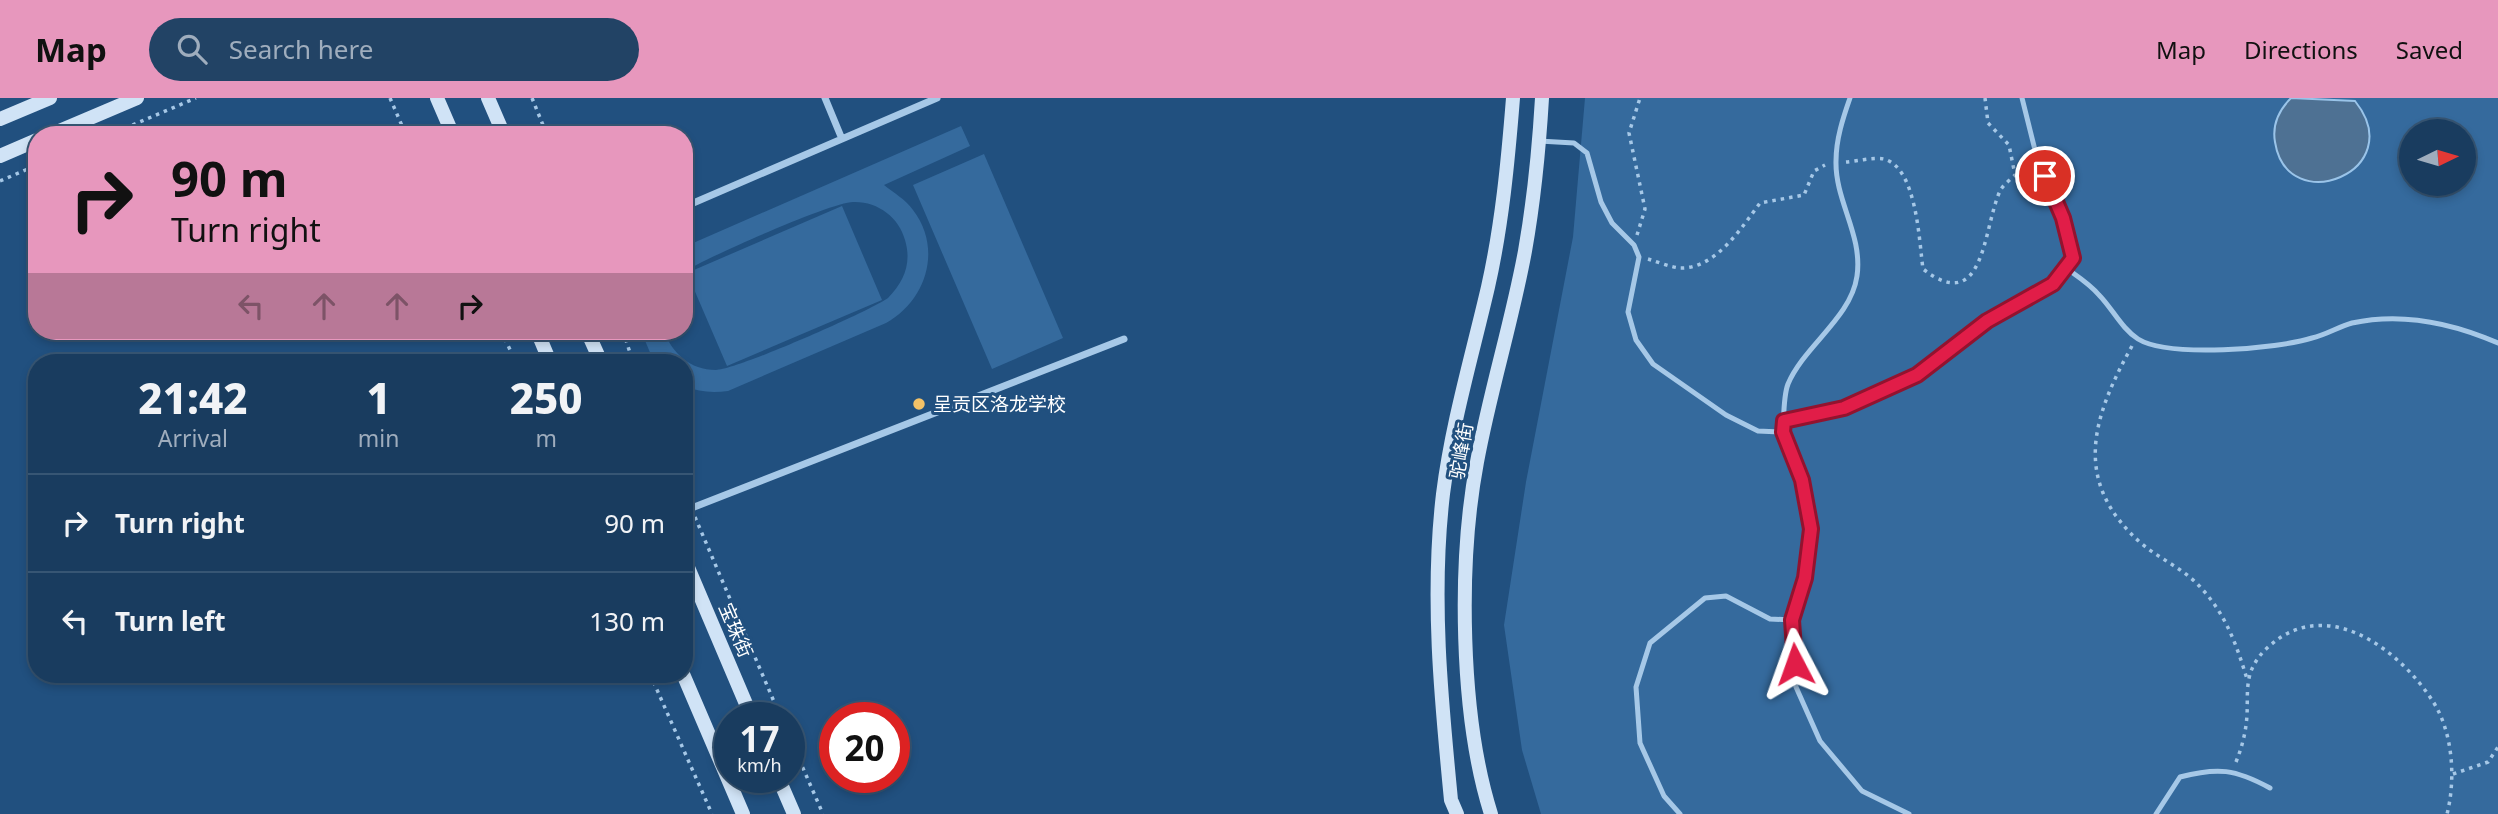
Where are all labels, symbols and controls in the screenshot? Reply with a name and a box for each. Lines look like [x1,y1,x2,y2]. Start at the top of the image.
search box [149,18,639,81]
text: Map [35,27,107,72]
icon: search [173,30,211,68]
text: Search here [229,31,373,67]
text: Map [2156,33,2206,66]
text: Directions [2244,33,2358,66]
text: Saved [2396,33,2463,66]
north arrow [2399,119,2476,196]
map controls [2399,119,2476,196]
text: 90 m [171,145,288,211]
pin [2015,146,2075,206]
icon: right [56,154,147,245]
icon: arrive [2026,157,2064,195]
text: Turn right [171,208,321,251]
icon: left [232,287,270,325]
icon: ahead [305,287,343,325]
icon: ahead [378,287,416,325]
icon: right [451,287,489,325]
text: 21:42 [138,369,247,426]
text: 1 [366,369,391,426]
text: 250 [510,369,583,426]
place label: 呈贡区洛龙学校 [933,391,1066,417]
marker: 呈贡区洛龙学校 [911,396,927,412]
street label: 驼峰街 [1443,421,1479,481]
text: Arrival [158,422,228,454]
text: min [358,422,399,454]
text: m [535,422,557,454]
icon: right [56,504,94,542]
text: Turn right [115,505,245,541]
text: 90 m [604,505,665,541]
street label: 宝珠街 [713,599,759,661]
icon: left [56,602,94,640]
text: Turn left [115,603,226,639]
text: 130 m [589,603,665,639]
position arrow [1758,627,1832,701]
speed limit sign: 20 [819,702,910,793]
text: 17 [739,715,780,762]
text: km/h [737,753,782,777]

